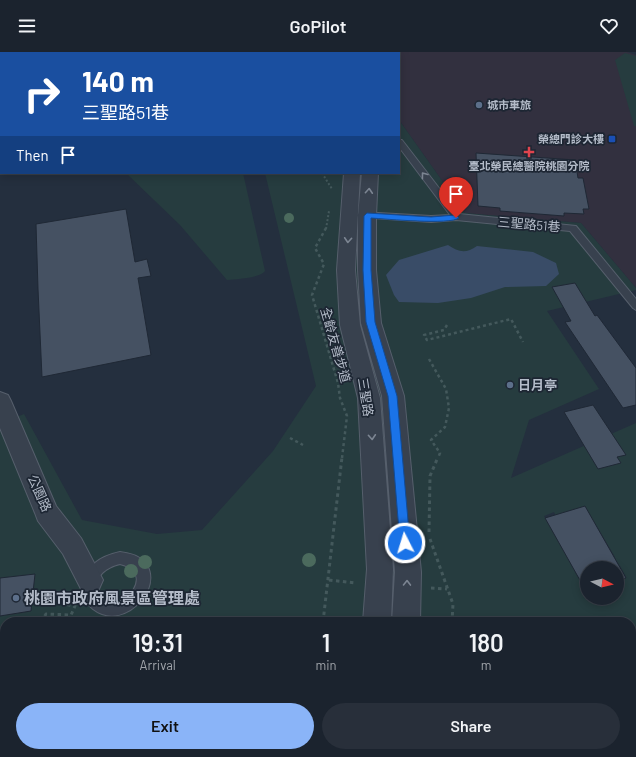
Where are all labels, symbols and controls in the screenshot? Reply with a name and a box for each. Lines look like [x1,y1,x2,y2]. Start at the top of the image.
icon: menu [16,15,38,37]
text: GoPilot [289,15,347,37]
icon: heart [598,15,620,37]
text: 140 m [82,64,154,98]
icon: right [16,68,68,120]
place label: 城市車旅 [487,98,531,111]
marker: 城市車旅 [474,100,484,110]
text: 三聖路51巷 [82,101,169,123]
place label: 榮總門診大樓 [538,132,604,145]
marker: 榮總門診大樓 [607,134,617,144]
icon: arrive [57,144,79,166]
text: Then [16,146,49,164]
marker: 臺北榮民總醫院桃園分院 [523,146,535,158]
place label: 臺北榮民總醫院桃園分院 [469,159,590,172]
one-way arrow [421,172,429,179]
pin [439,177,473,218]
icon: arrive [445,183,467,205]
one-way arrow [364,188,373,194]
street label: 三聖路51巷 [497,213,561,235]
one-way arrow [344,237,353,243]
street label: 全齡友善步道 [318,305,354,385]
street label: 三聖路 [355,376,377,418]
place label: 日月亭 [518,377,557,393]
marker: 日月亭 [505,380,515,390]
one-way arrow [367,434,376,440]
street label: 公園路 [25,472,55,514]
position arrow [384,522,426,564]
north arrow [580,561,624,605]
map controls [580,561,624,605]
one-way arrow [403,580,411,586]
place label: 桃園市政府風景區管理處 [24,588,200,607]
marker: 桃園市政府風景區管理處 [11,593,21,603]
text: 19:31 [132,628,183,657]
text: 1 [322,628,330,657]
text: 180 [469,628,504,657]
text: Arrival [140,657,176,673]
text: min [315,657,336,673]
text: m [481,657,492,673]
button: Exit [16,703,314,749]
button: Share [322,703,620,749]

